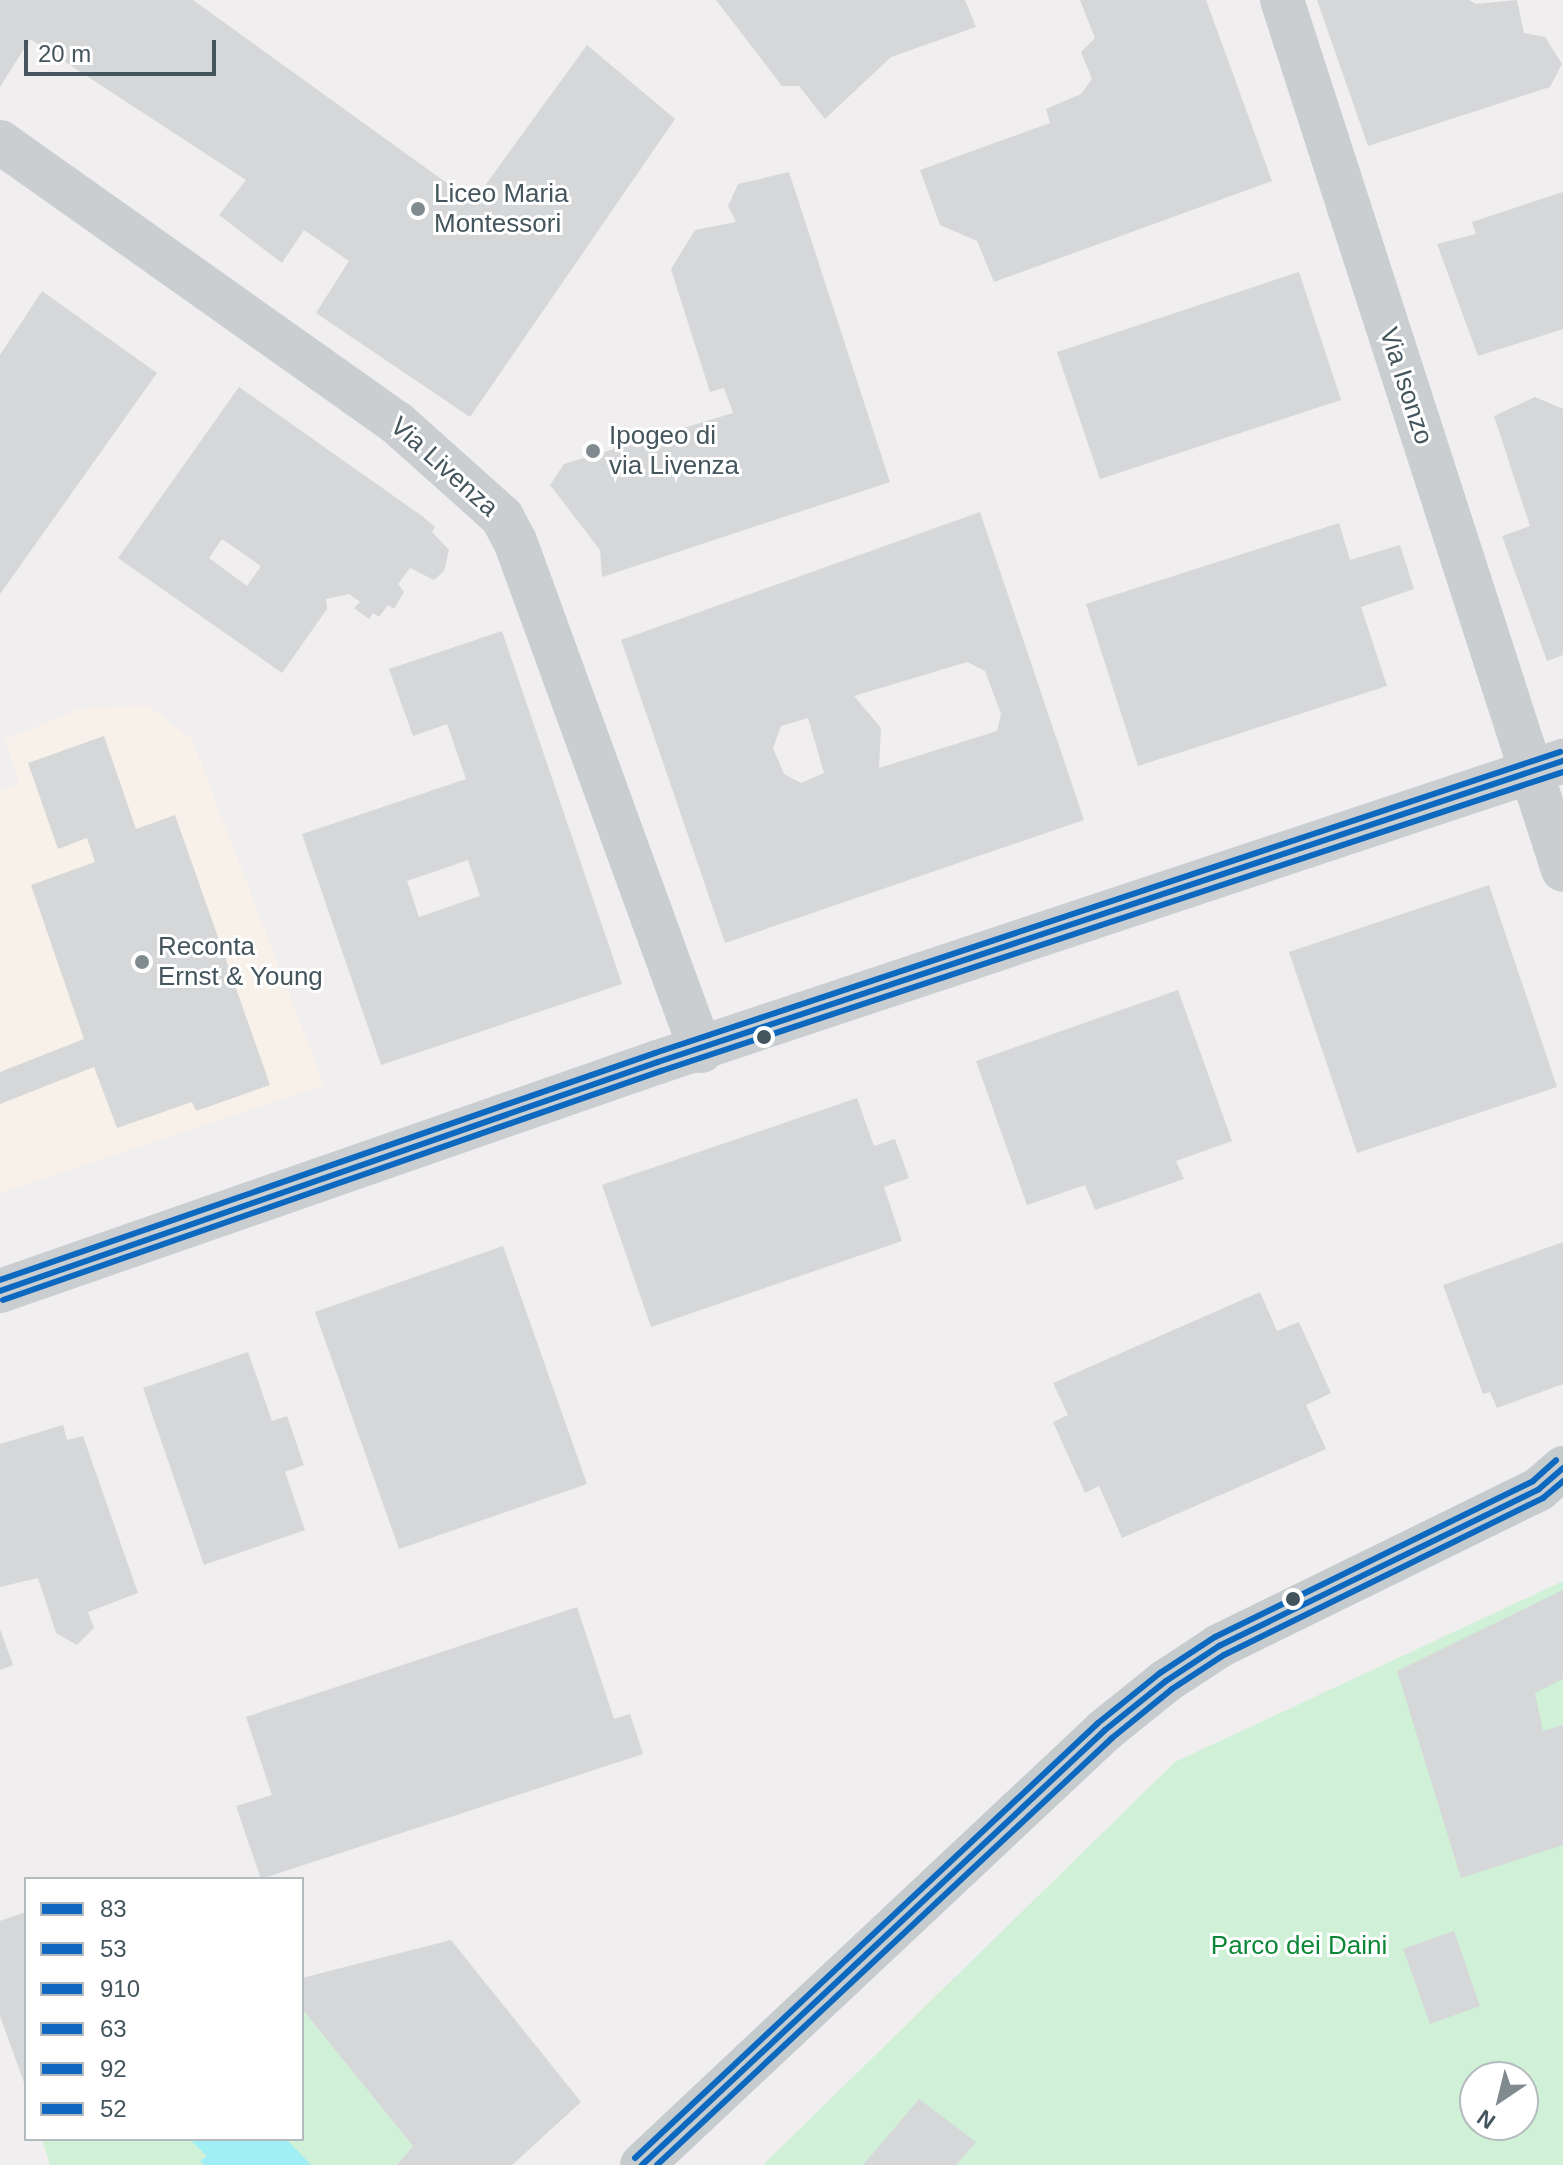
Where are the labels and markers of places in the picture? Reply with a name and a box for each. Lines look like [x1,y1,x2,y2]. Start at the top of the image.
place label: Liceo Maria Montessori [434,178,568,240]
marker: Liceo Maria Montessori [409,200,427,218]
place label: Ipogeo di via Livenza [609,420,739,482]
marker: Ipogeo di via Livenza [584,442,602,460]
place label: Reconta Ernst & Young [158,931,323,992]
marker: Reconta Ernst & Young [133,953,151,971]
unlabelled marker [756,1029,772,1045]
unlabelled marker [1285,1591,1301,1607]

